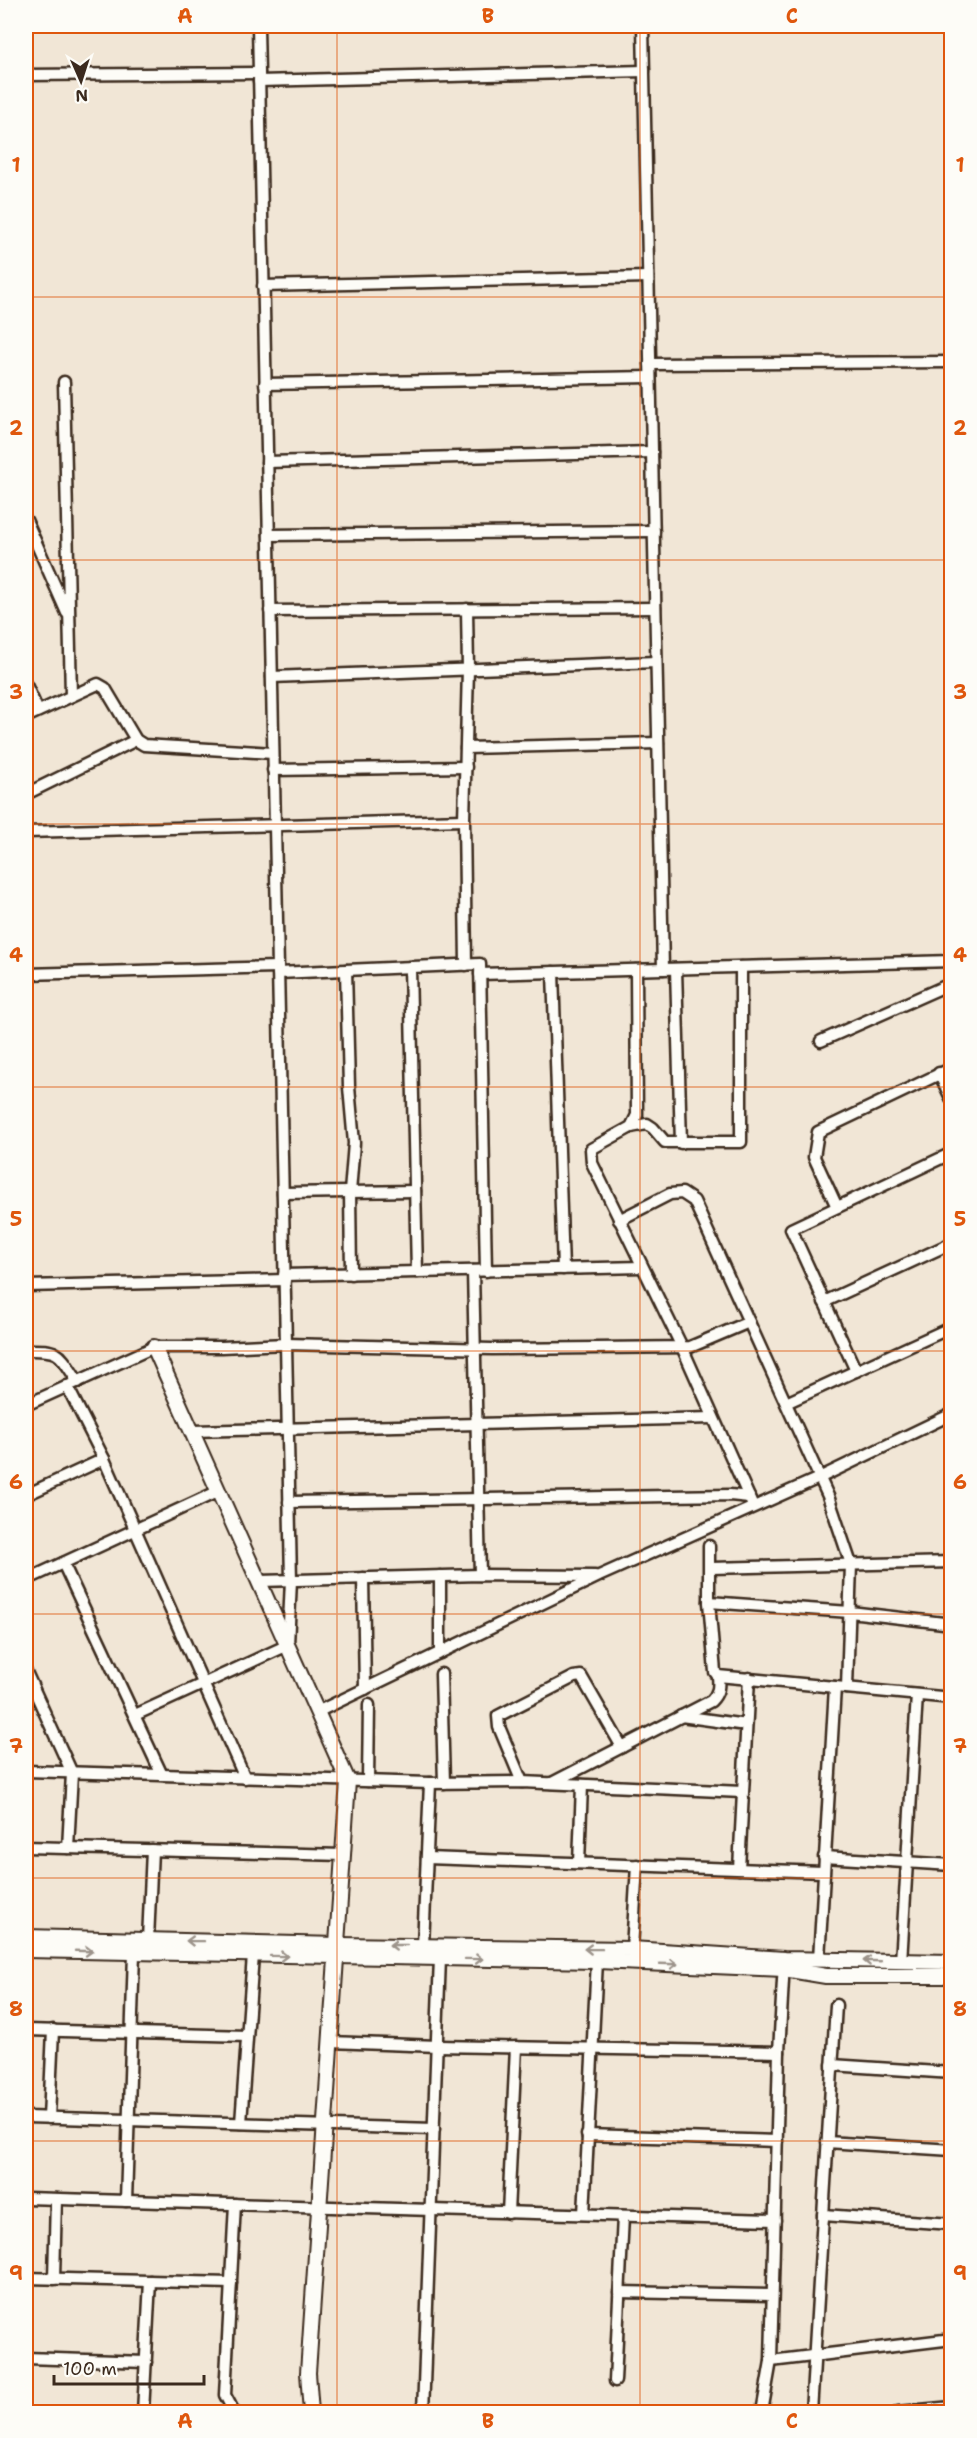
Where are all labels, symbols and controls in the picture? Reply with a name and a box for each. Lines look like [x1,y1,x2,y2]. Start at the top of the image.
text: A [177,3,193,29]
text: B [482,3,494,29]
text: C [786,3,798,29]
north arrow [51,51,111,111]
text: N [75,85,89,106]
text: 1 [11,152,21,178]
text: 1 [955,152,965,178]
text: 2 [9,415,23,441]
text: 2 [953,415,967,441]
text: 3 [9,679,23,705]
text: 3 [953,679,967,705]
text: 4 [9,942,23,968]
text: 4 [953,942,967,968]
text: 5 [10,1206,22,1232]
text: 5 [954,1206,966,1232]
text: 6 [9,1469,23,1495]
text: 6 [953,1469,967,1495]
text: 7 [9,1733,23,1759]
text: 7 [953,1733,967,1759]
one-way arrow [186,1935,206,1946]
one-way arrow [389,1940,409,1951]
one-way arrow [584,1943,604,1954]
one-way arrow [73,1946,93,1957]
one-way arrow [268,1950,288,1962]
one-way arrow [463,1953,483,1965]
one-way arrow [863,1955,883,1967]
one-way arrow [658,1959,678,1970]
text: 8 [9,1996,23,2022]
text: 8 [953,1996,967,2022]
text: 9 [9,2260,23,2286]
text: 9 [953,2260,967,2286]
scale bar [54,2348,204,2386]
text: 100 m [63,2357,117,2381]
text: A [177,2408,193,2434]
text: B [482,2408,494,2434]
text: C [786,2408,798,2434]

